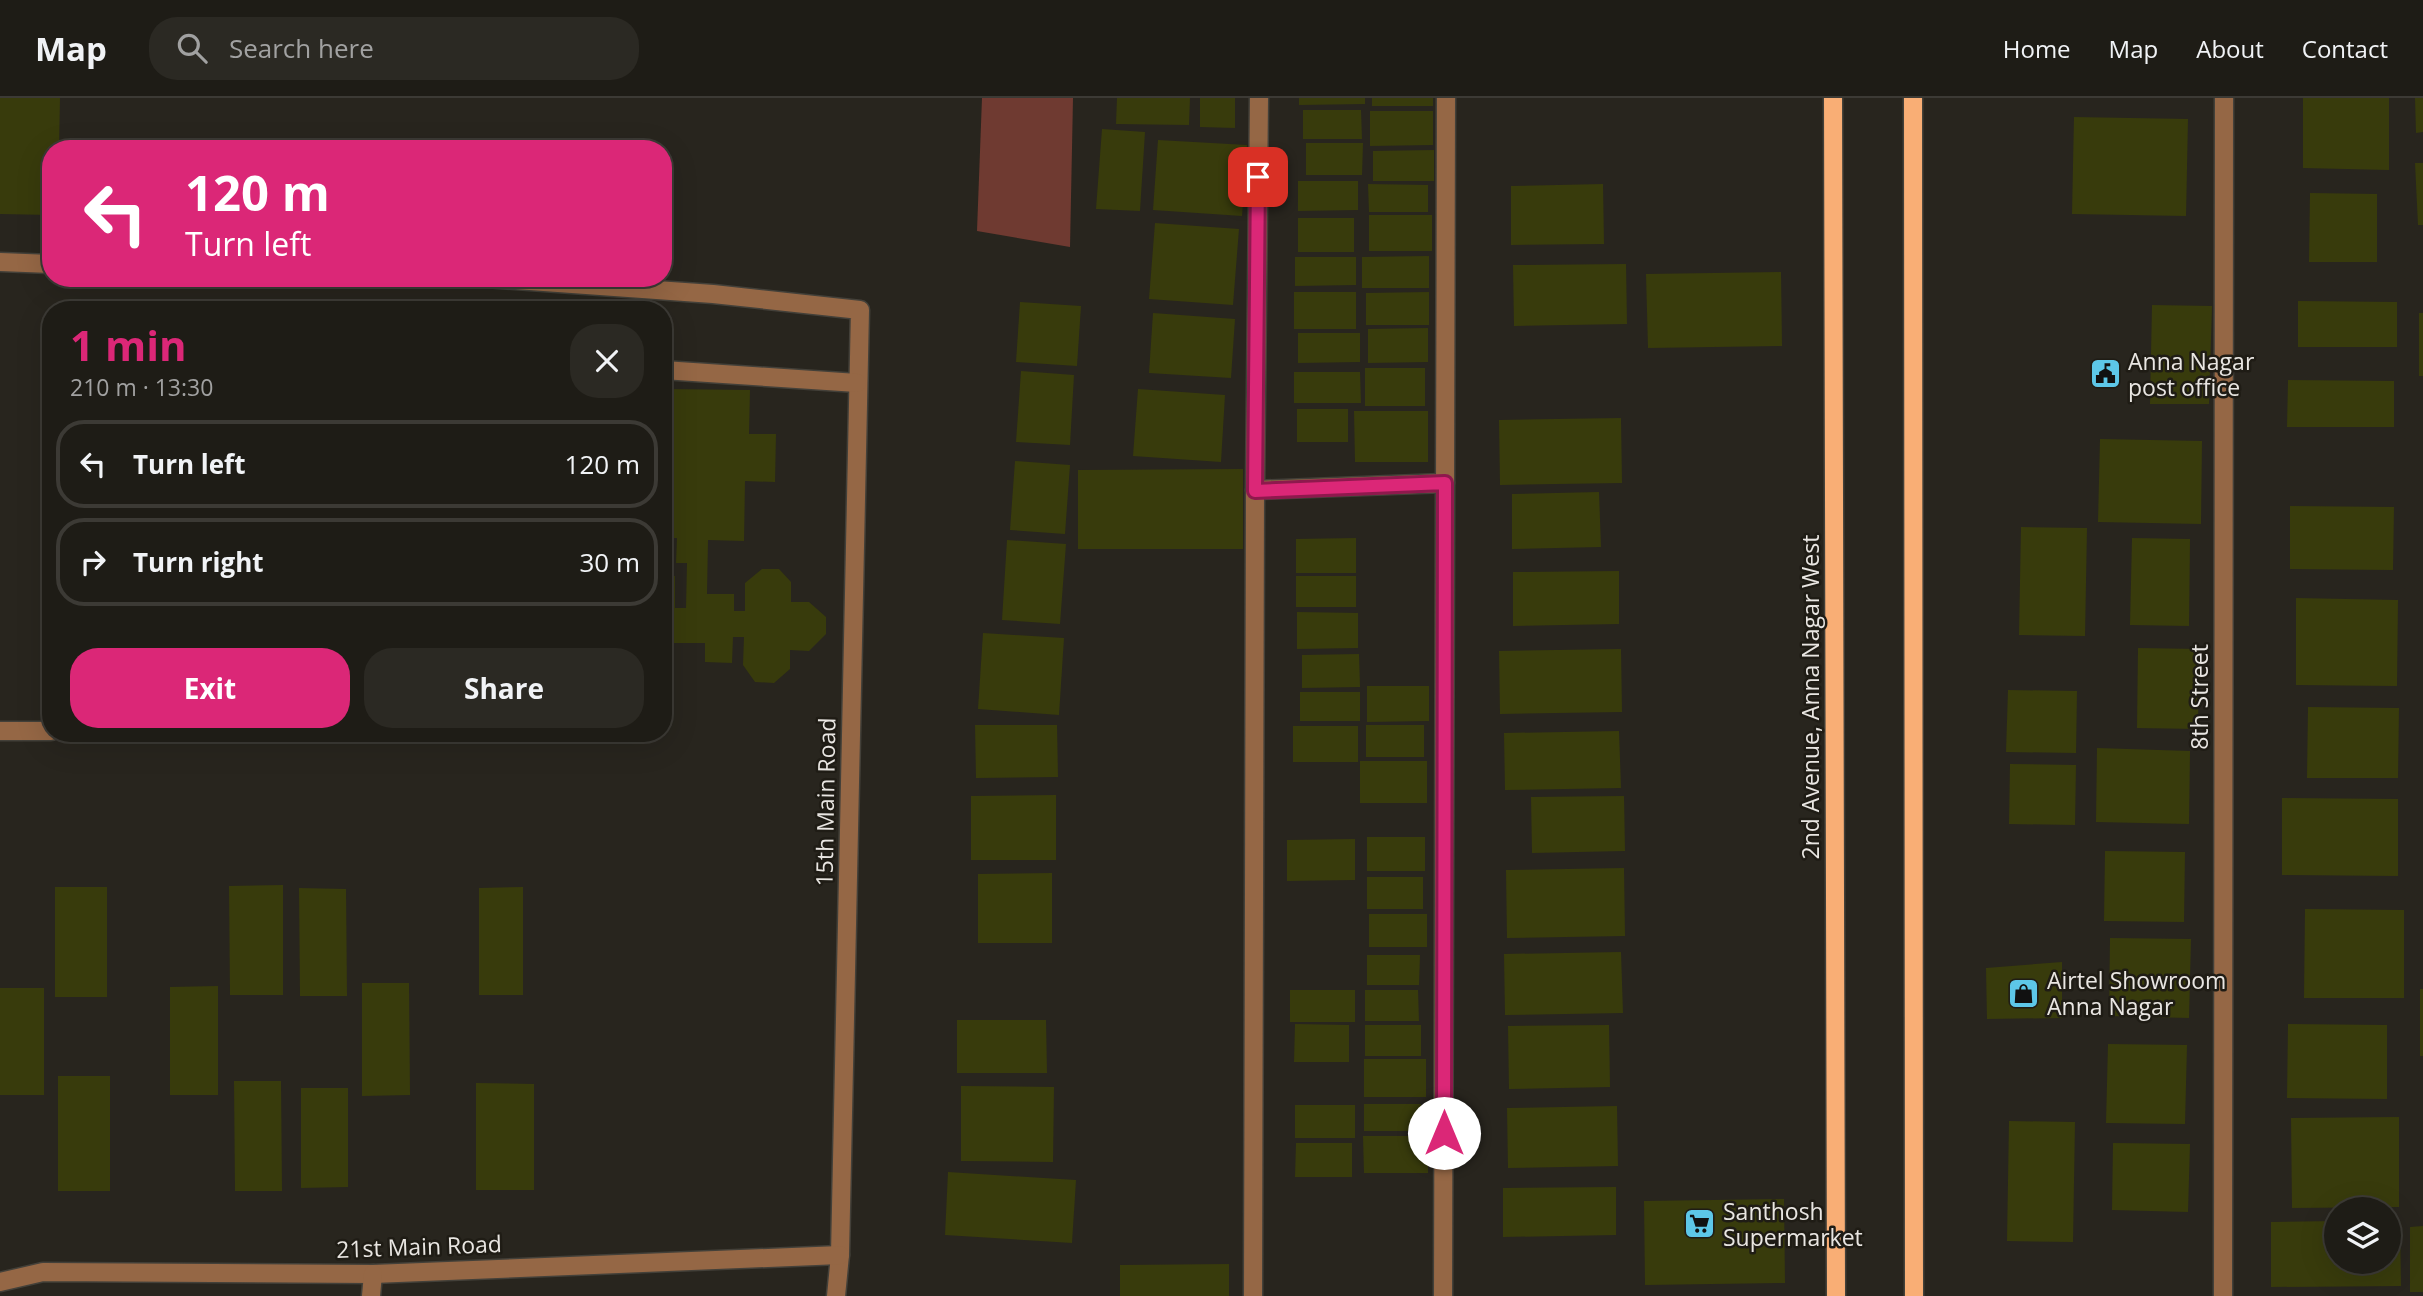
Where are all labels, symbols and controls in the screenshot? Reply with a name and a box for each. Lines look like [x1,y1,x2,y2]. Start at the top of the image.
search box [149,17,639,80]
text: Map [35,26,107,71]
icon: search [173,29,211,67]
text: Search here [229,30,374,66]
text: Home [2003,32,2071,65]
text: Map [2109,32,2158,65]
text: About [2196,32,2264,65]
text: Contact [2302,32,2388,65]
pin [1228,147,1288,207]
icon: arrive [1239,158,1277,196]
text: 120 m [185,159,330,225]
icon: left [70,168,161,259]
text: Turn left [185,222,311,265]
text: 1 min [70,316,187,373]
button: close [570,324,644,398]
place label: Anna Nagar post office [2128,345,2255,403]
public building icon: Anna Nagar post office [2088,357,2122,391]
text: 210 m · 13:30 [70,371,213,403]
icon: left [74,445,112,483]
text: Turn left [133,446,245,482]
text: 120 m [565,446,640,482]
street label: 2nd Avenue, Anna Nagar West [1794,535,1826,859]
icon: right [74,543,112,581]
text: Turn right [133,544,264,580]
text: 30 m [579,544,640,580]
street label: 8th Street [2183,644,2215,750]
button: Exit [70,648,350,728]
button: Share [364,648,644,728]
street label: 15th Main Road [808,717,842,887]
place label: Airtel Showroom Anna Nagar [2047,964,2226,1022]
shop icon: Airtel Showroom Anna Nagar [2007,976,2041,1010]
position arrow [1407,1096,1481,1170]
place label: Santhosh Supermarket [1723,1195,1863,1253]
map controls [2324,1197,2401,1274]
button: layers [2324,1197,2401,1274]
supermarket icon: Santhosh Supermarket [1683,1207,1717,1241]
street label: 21st Main Road [336,1227,502,1265]

